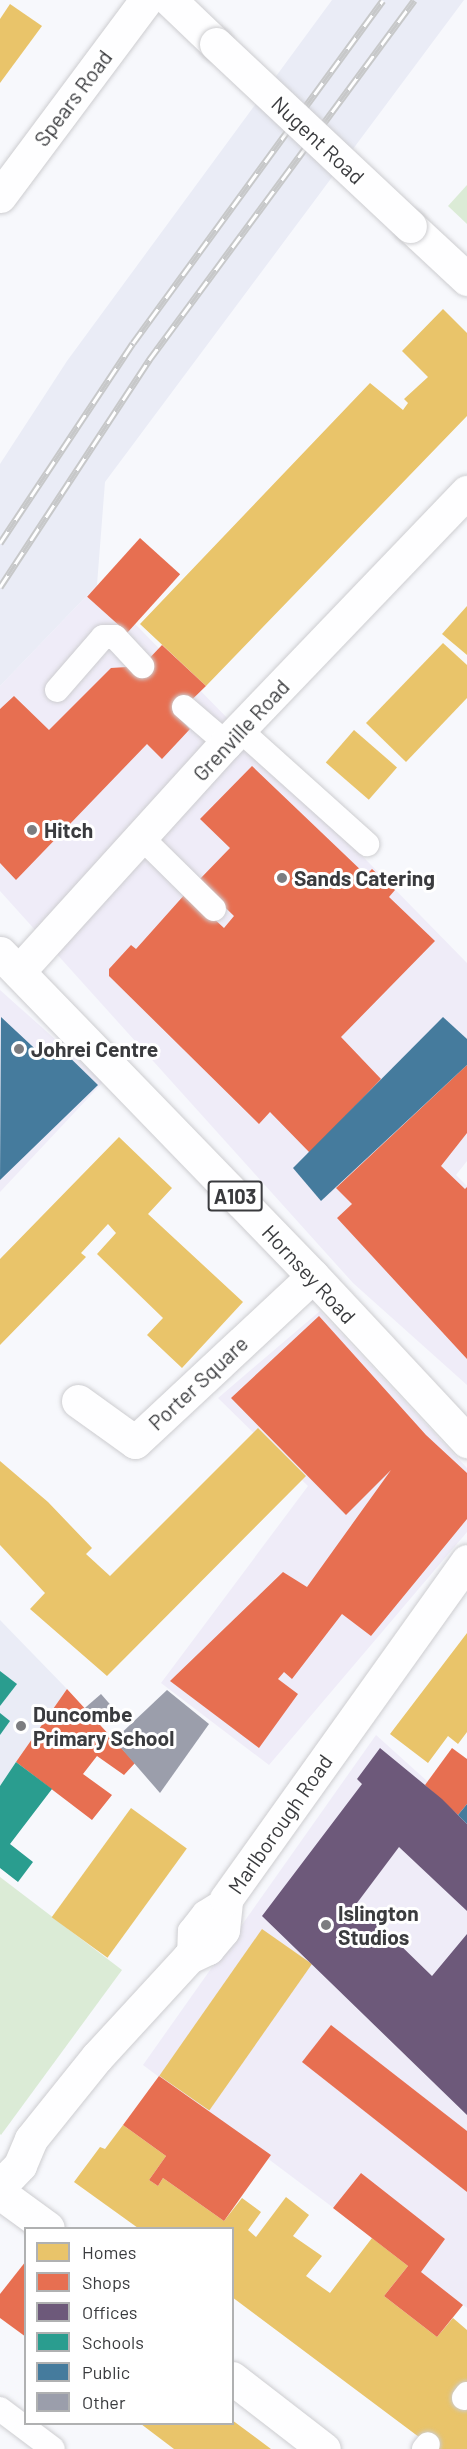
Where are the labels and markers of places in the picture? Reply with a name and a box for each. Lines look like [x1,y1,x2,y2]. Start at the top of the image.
place label: Hitch [44,817,93,843]
marker: Hitch [25,823,39,837]
place label: Sands Catering [294,865,435,891]
marker: Sands Catering [275,871,289,885]
place label: Johrei Centre [31,1036,158,1062]
marker: Johrei Centre [12,1042,26,1056]
place label: Duncombe Primary School [33,1701,174,1751]
marker: Duncombe Primary School [14,1719,28,1733]
place label: Islington Studios [338,1900,419,1950]
marker: Islington Studios [319,1918,333,1932]

